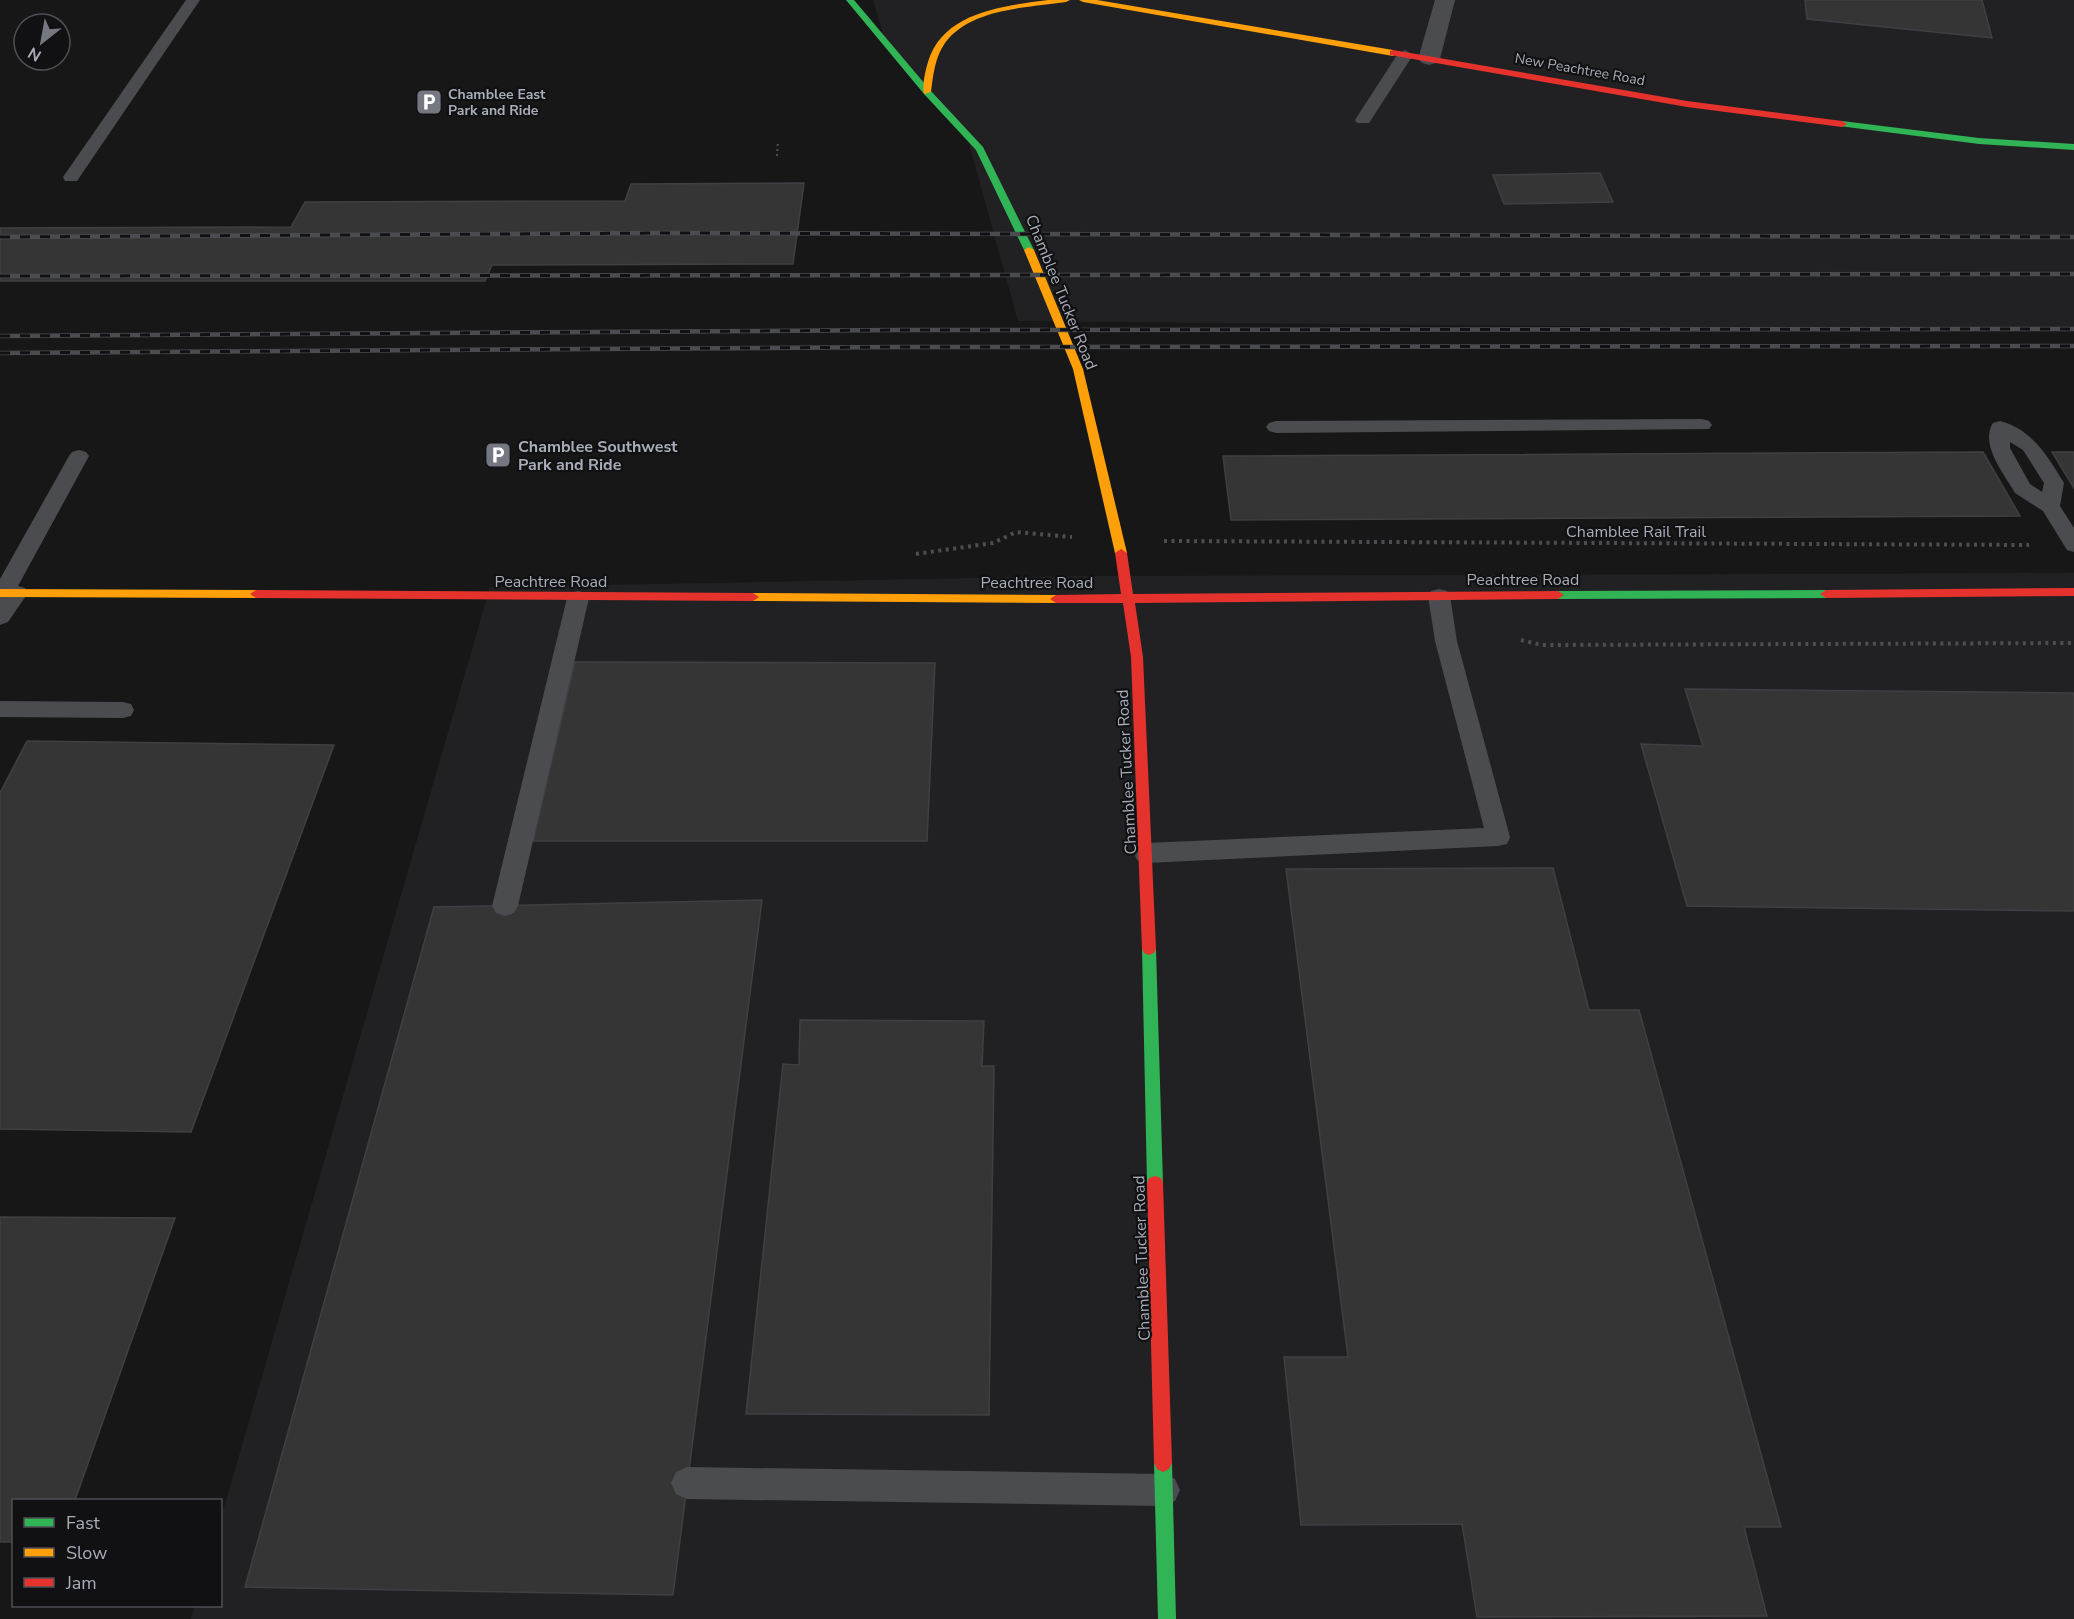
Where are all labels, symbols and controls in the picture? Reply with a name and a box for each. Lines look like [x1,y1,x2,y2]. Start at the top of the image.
north arrow [12,12,72,72]
text: N [24,41,46,67]
street label: New Peachtree Road [1513,49,1646,90]
place label: Chamblee East Park and Ride [448,85,546,120]
parking icon: Chamblee East Park and Ride [414,87,444,117]
street label: Chamblee Tucker Road [1020,212,1102,373]
place label: Chamblee Southwest Park and Ride [518,436,678,476]
parking icon: Chamblee Southwest Park and Ride [483,440,513,470]
street label: Chamblee Rail Trail [1566,521,1706,543]
street label: Peachtree Road [1467,569,1579,591]
street label: Peachtree Road [495,571,607,593]
street label: Peachtree Road [981,572,1093,594]
street label: Chamblee Tucker Road [1112,689,1142,855]
street label: Chamblee Tucker Road [1128,1175,1156,1341]
legend [12,1499,222,1607]
text: Fast [66,1511,101,1535]
text: Slow [66,1541,107,1565]
text: Jam [65,1571,97,1595]

